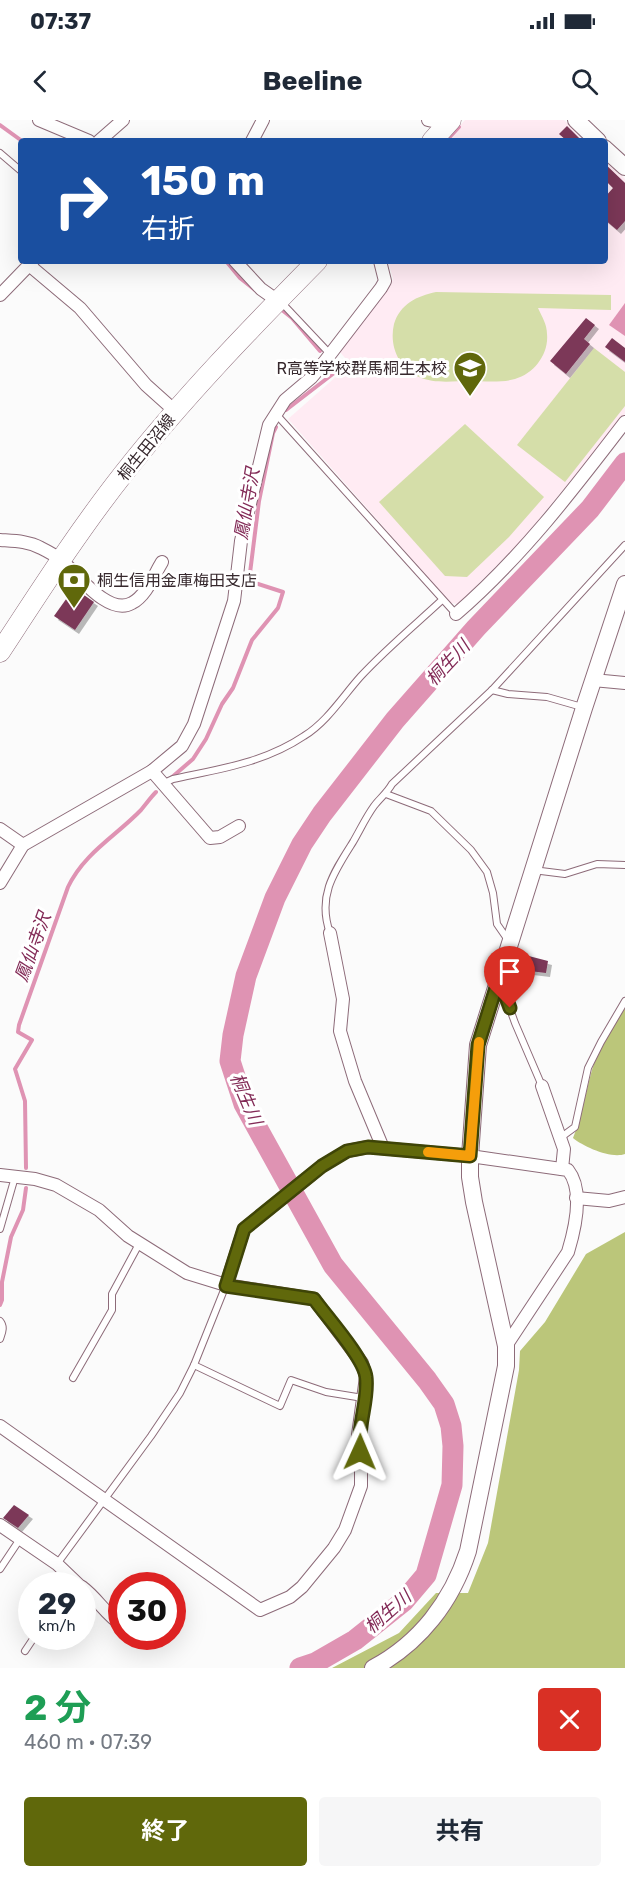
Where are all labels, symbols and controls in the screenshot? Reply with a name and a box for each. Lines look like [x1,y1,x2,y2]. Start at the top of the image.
text: 07:37 [30,8,91,35]
icon: back [24,65,57,98]
text: Beeline [263,65,362,97]
icon: search [568,65,601,98]
text: 150 m [141,156,265,206]
icon: right [42,162,120,240]
text: 右折 [141,213,195,245]
school or university icon: R高等学校群馬桐生本校 [452,350,488,397]
place label: R高等学校群馬桐生本校 [277,359,447,378]
street label: 桐生田沼線 [114,410,179,484]
water label: 鳳仙寺沢 [230,465,264,541]
bank icon: 桐生信用金庫梅田支店 [56,562,92,609]
place label: 桐生信用金庫梅田支店 [97,571,257,590]
water label: 桐生川 [422,634,476,690]
water label: 鳳仙寺沢 [10,908,56,985]
pin [484,946,535,1008]
icon: arrive [493,955,526,988]
water label: 桐生川 [225,1070,267,1130]
position arrow [328,1420,392,1484]
speed limit sign: 30 [108,1572,186,1650]
water label: 桐生川 [360,1585,417,1638]
text: 29 [38,1586,76,1622]
text: km/h [38,1617,76,1635]
text: 2 分 [24,1686,91,1729]
button: close [538,1688,601,1751]
text: 460 m · 07:39 [24,1730,152,1754]
button: 終了 [24,1797,307,1866]
button: 共有 [319,1797,601,1866]

